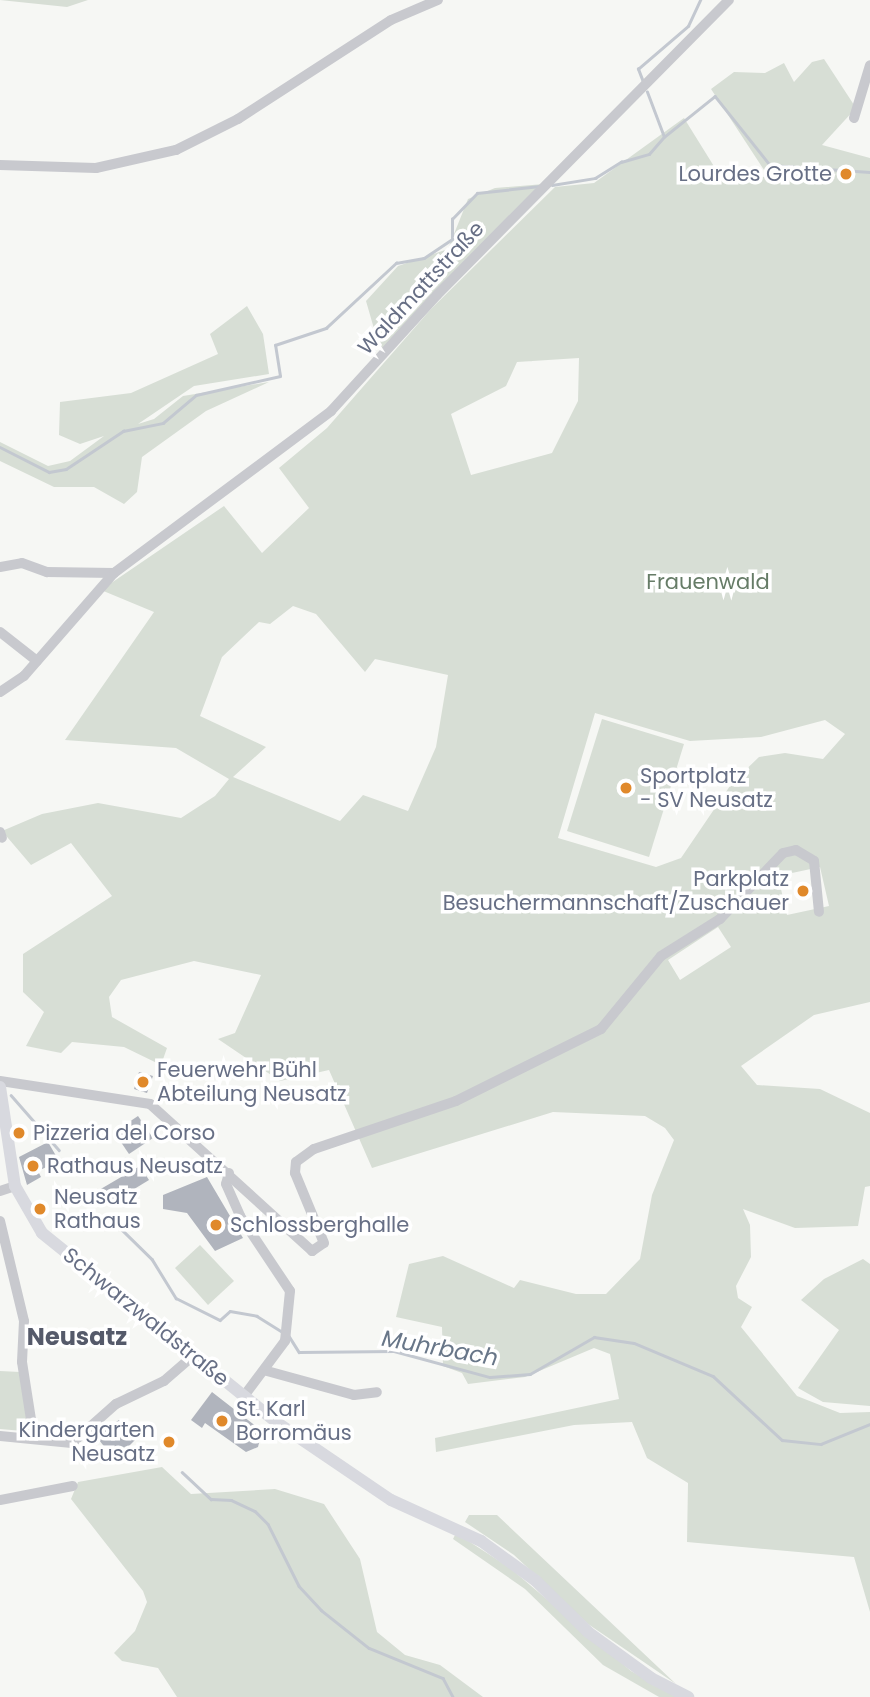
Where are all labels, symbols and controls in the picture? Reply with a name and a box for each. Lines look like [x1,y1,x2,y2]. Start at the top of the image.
place label: Lourdes Grotte [679,161,832,187]
marker: Lourdes Grotte [838,166,854,182]
street label: Waldmattstraße [353,216,489,360]
park label: Frauenwald [646,569,770,595]
place label: Sportplatz - SV Neusatz [640,763,773,813]
marker: Sportplatz - SV Neusatz [618,780,634,796]
place label: Parkplatz Besuchermannschaft/Zuschauer [443,866,789,916]
marker: Parkplatz Besuchermannschaft/Zuschauer [795,883,811,899]
place label: Feuerwehr Bühl Abteilung Neusatz [157,1057,347,1107]
marker: Feuerwehr Bühl Abteilung Neusatz [135,1074,151,1090]
place label: Pizzeria del Corso [33,1120,215,1146]
marker: Pizzeria del Corso [11,1125,27,1141]
place label: Rathaus Neusatz [47,1153,223,1179]
marker: Rathaus Neusatz [25,1158,41,1174]
place label: Neusatz Rathaus [54,1184,141,1234]
marker: Neusatz Rathaus [32,1201,48,1217]
place label: Schlossberghalle [230,1212,409,1238]
marker: Schlossberghalle [208,1217,224,1233]
street label: Schwarzwaldstraße [58,1242,234,1392]
district label: Neusatz [27,1323,127,1351]
water label: Muhrbach [380,1324,500,1372]
place label: St. Karl Borromäus [236,1396,352,1446]
marker: St. Karl Borromäus [214,1413,230,1429]
place label: Kindergarten Neusatz [18,1417,155,1467]
marker: Kindergarten Neusatz [161,1434,177,1450]

